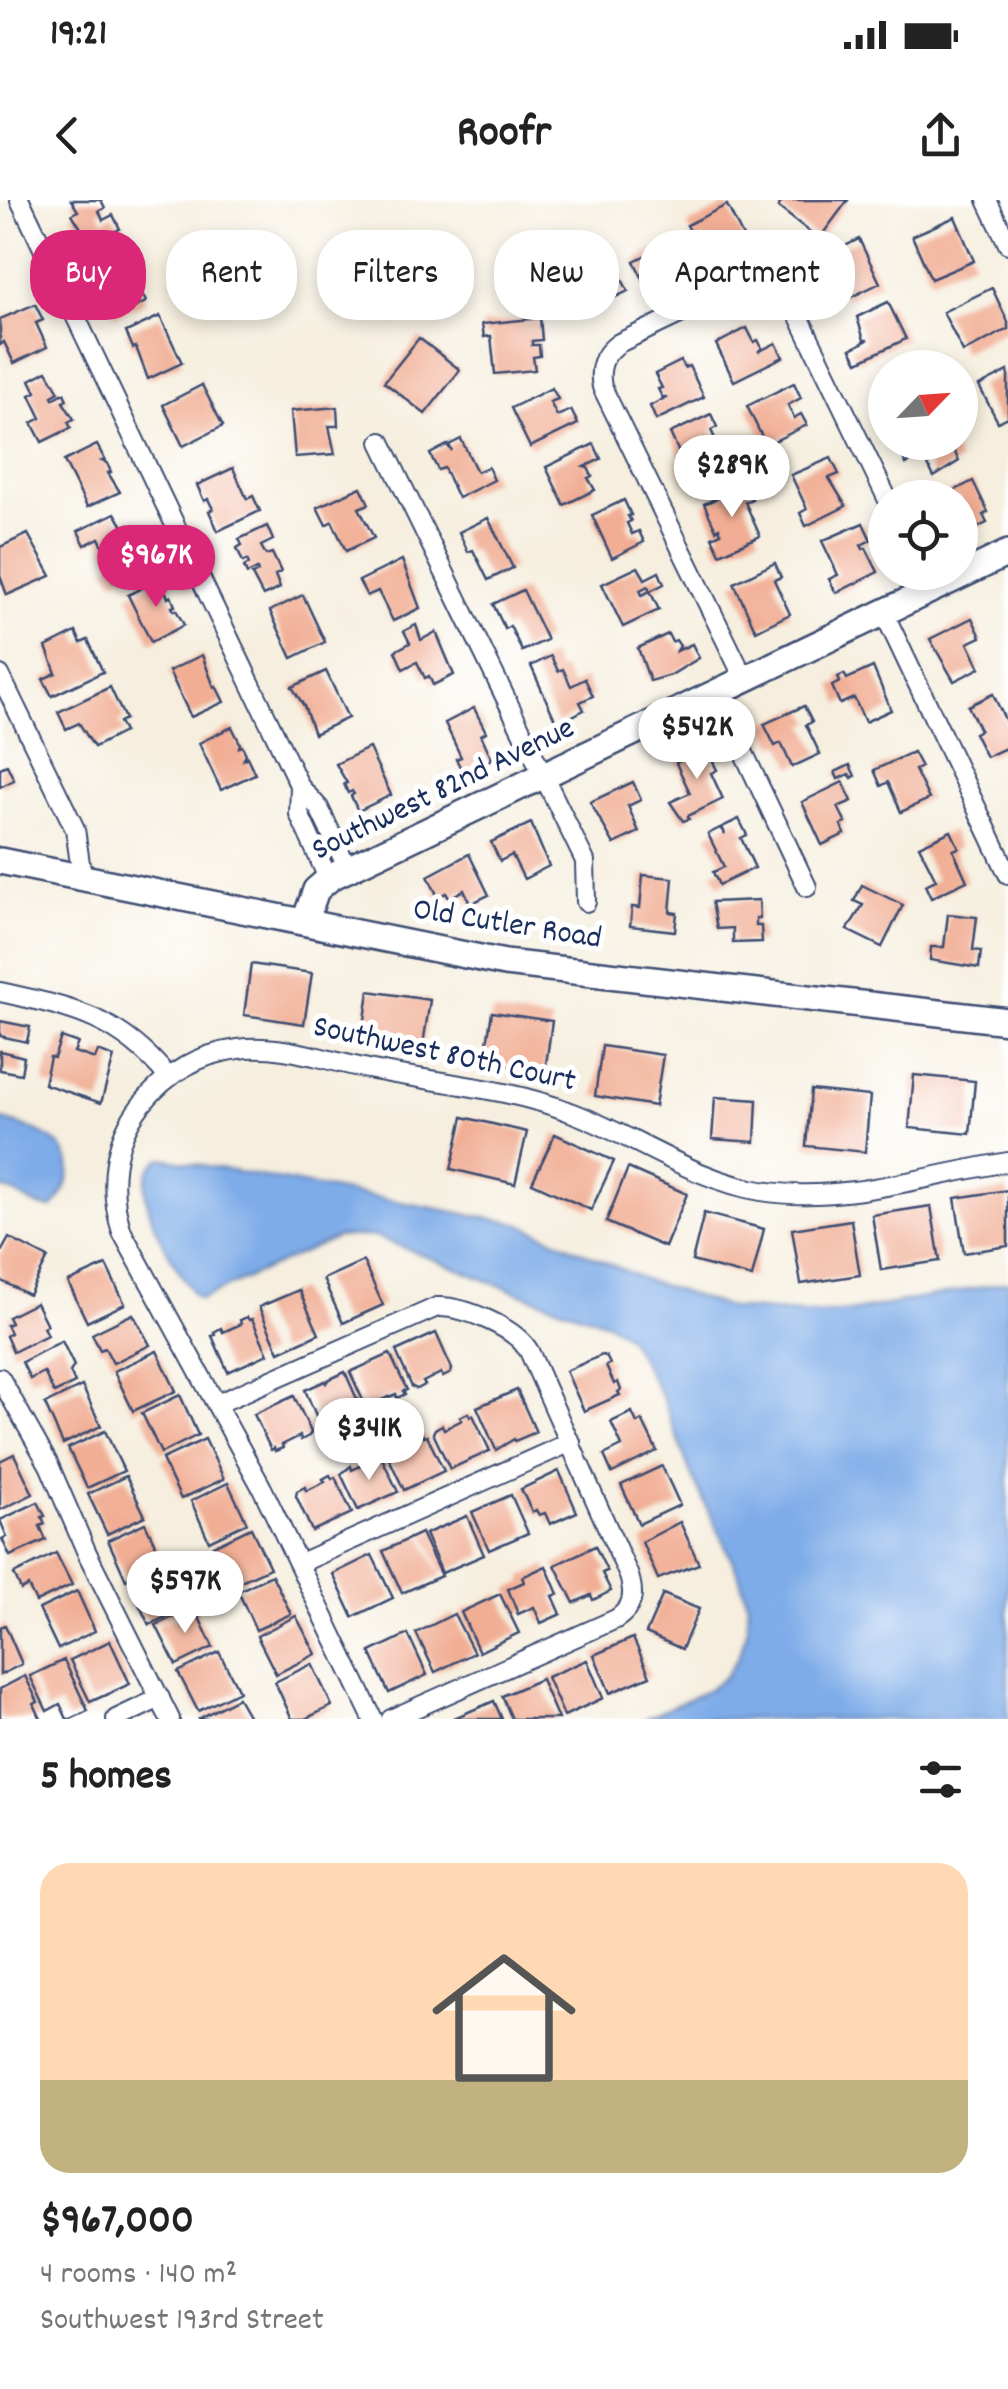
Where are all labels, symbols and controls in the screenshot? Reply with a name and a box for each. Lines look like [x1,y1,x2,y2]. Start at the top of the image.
text: 19:21 [50,8,107,63]
text: Roofr [457,103,551,167]
icon: back [40,108,95,163]
icon: share [913,108,968,163]
chip: Buy [30,230,146,320]
chip: Rent [166,230,297,320]
chip: Filters [317,230,474,320]
chip: New [494,230,619,320]
chip: Apartment [639,230,855,320]
north arrow [868,350,978,460]
map controls [868,350,978,590]
pin: $289K [662,435,802,520]
text: $289K [696,444,768,490]
button: locate [868,480,978,590]
pin: $967K [86,525,226,610]
text: $967K [119,534,193,580]
pin: $542K [627,697,767,782]
text: $542K [660,706,734,752]
street label: Southwest 82nd Avenue [305,707,583,875]
street label: Old Cutler Road [409,888,605,964]
street label: Southwest 80th Court [308,1006,580,1106]
pin: $341K [299,1398,439,1483]
text: $341K [336,1407,402,1453]
pin: $597K [115,1551,255,1636]
text: $597K [149,1560,221,1606]
text: 5 homes [40,1749,172,1809]
icon: filters [913,1752,968,1807]
icon: home [414,1928,594,2108]
text: $967,000 [40,2193,194,2253]
text: 4 rooms · 140 m² [40,2253,237,2299]
text: Southwest 193rd Street [40,2299,324,2345]

